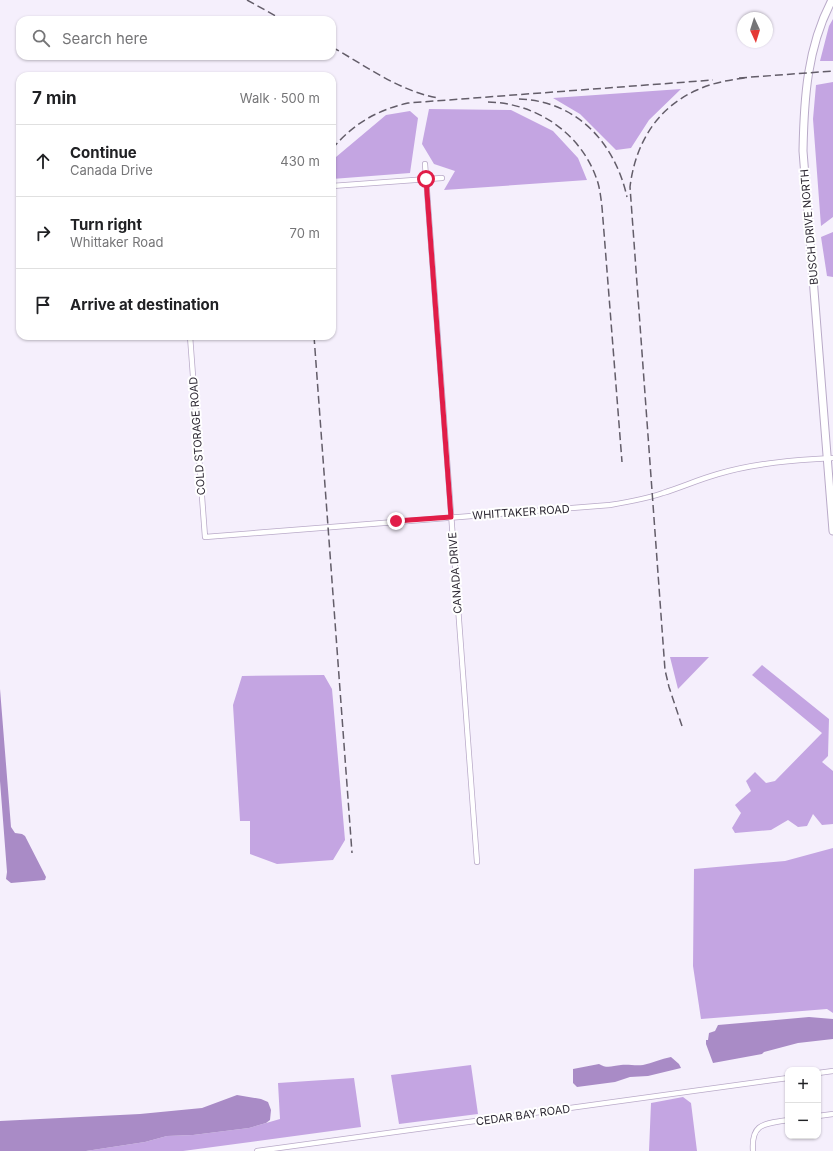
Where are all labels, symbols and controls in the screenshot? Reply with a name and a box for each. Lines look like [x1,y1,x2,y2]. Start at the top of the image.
north arrow [737,12,773,48]
search box [16,16,336,60]
icon: search [30,27,52,49]
text: Search here [62,29,148,48]
text: 7 min [32,88,77,108]
text: Walk · 500 m [240,90,320,106]
text: Continue [70,143,137,162]
icon: ahead [32,150,54,172]
text: 430 m [280,153,320,169]
text: Canada Drive [70,162,153,178]
street label: BUSCH DRIVE NORTH [797,169,821,285]
route start [417,170,435,188]
text: Turn right [70,215,142,234]
icon: right [32,222,54,244]
text: 70 m [290,225,320,241]
text: Whittaker Road [70,234,164,250]
icon: arrive [32,294,54,316]
text: Arrive at destination [70,295,219,314]
street label: COLD STORAGE ROAD [186,376,208,496]
street label: WHITTAKER ROAD [472,502,570,522]
route end [387,512,405,530]
street label: CANADA DRIVE [445,532,465,614]
map controls [785,1067,821,1139]
button: + [785,1067,821,1103]
street label: CEDAR BAY ROAD [475,1101,571,1129]
button: − [785,1103,821,1139]

